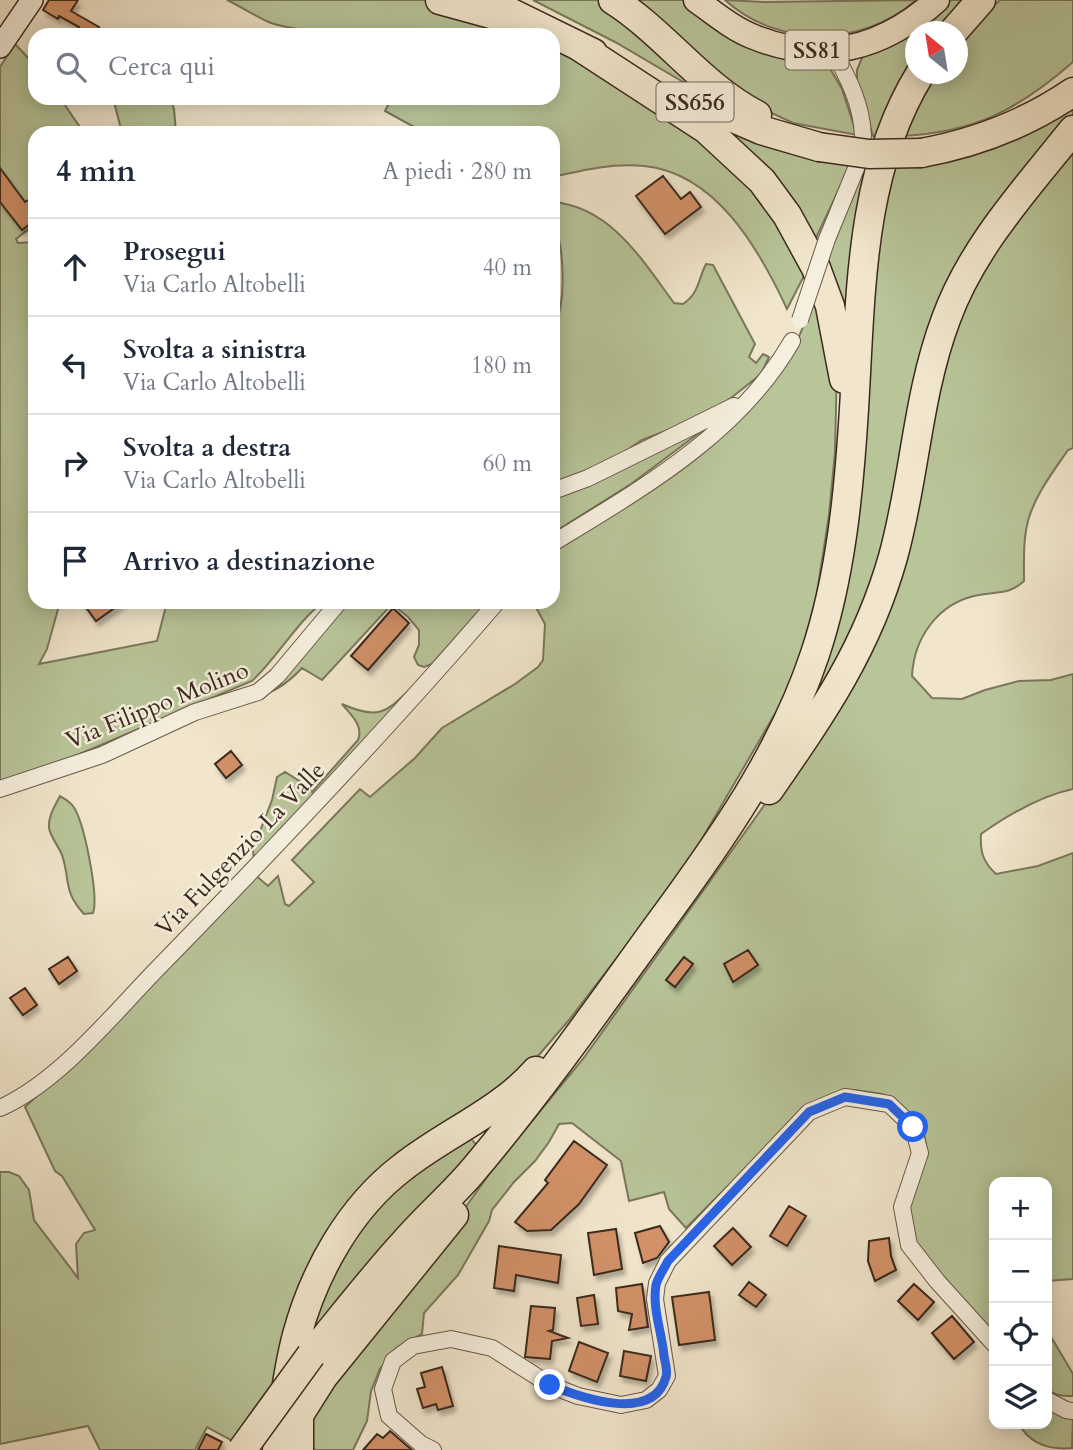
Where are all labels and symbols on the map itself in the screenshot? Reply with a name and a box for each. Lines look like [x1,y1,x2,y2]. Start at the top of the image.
north arrow [905,21,968,84]
road number: SS81 [786,31,848,70]
road number: SS656 [656,82,734,122]
street label: Via Filippo Molino [61,654,254,757]
street label: Via Fulgenzio La Valle [148,755,333,944]
route start [897,1111,928,1142]
route end [534,1369,565,1400]

